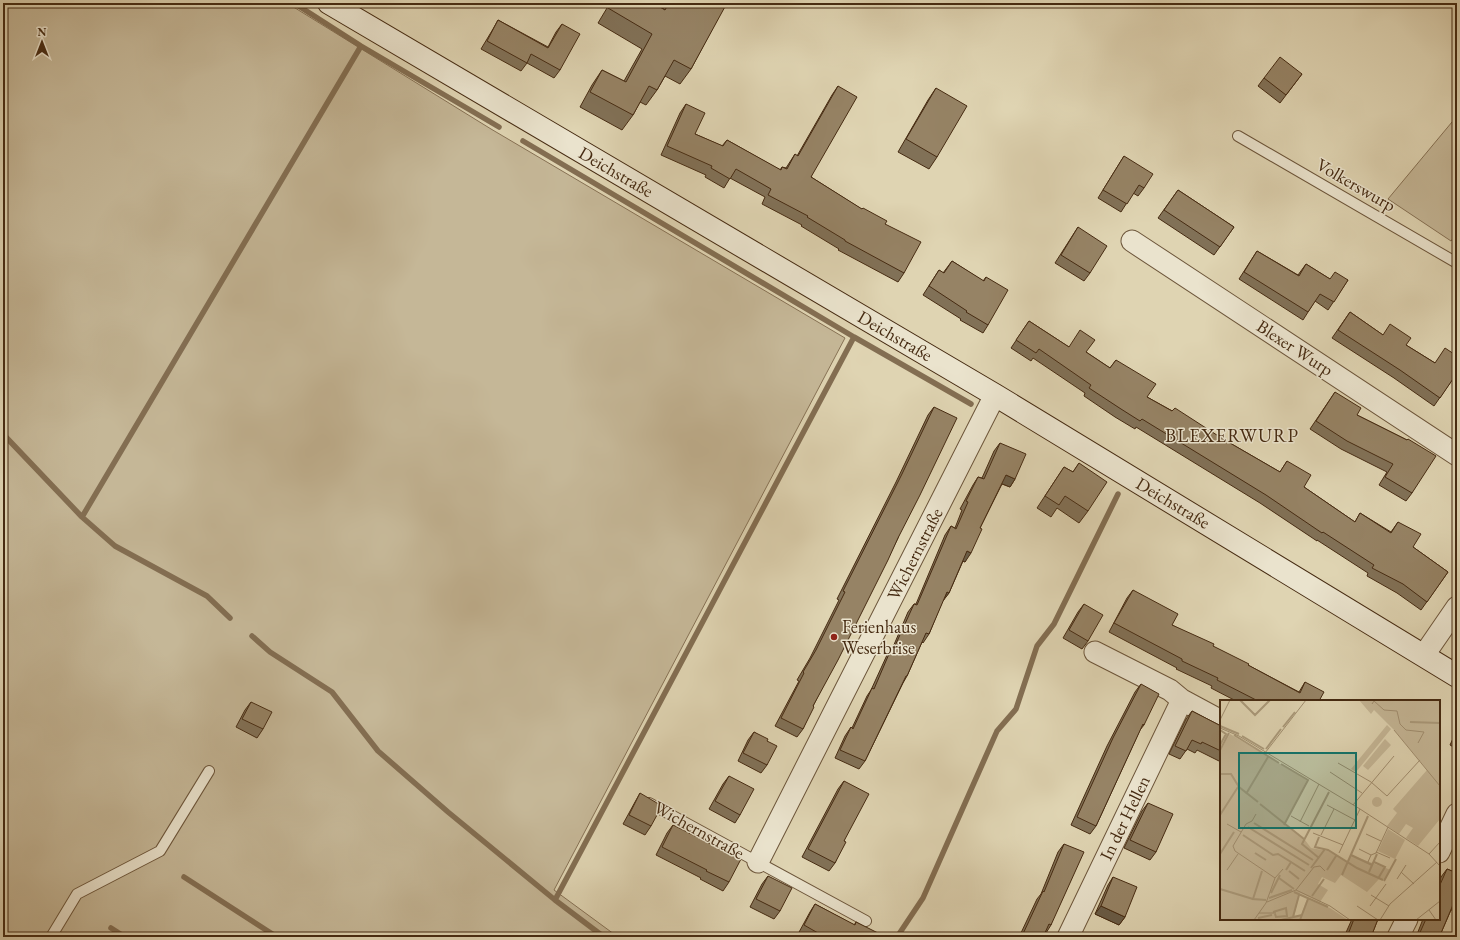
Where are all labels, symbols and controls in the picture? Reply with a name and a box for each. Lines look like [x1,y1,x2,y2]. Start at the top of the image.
north arrow [22,22,62,62]
text: N [38,25,47,39]
street label: Deichstraße [575,141,658,202]
street label: Volkerswurp [1313,153,1400,216]
street label: Deichstraße [854,305,937,366]
street label: Blexer Wurp [1253,314,1338,381]
district label: BLEXERWURP [1165,423,1299,448]
street label: Deichstraße [1132,472,1214,534]
street label: Wichernstraße [882,504,948,604]
place label: Ferienhaus Weserbrise [842,615,917,659]
marker: Ferienhaus Weserbrise [829,632,839,642]
inset map [1220,700,1440,920]
street label: In der Hellen [1094,771,1155,864]
street label: Wichernstraße [650,795,749,864]

